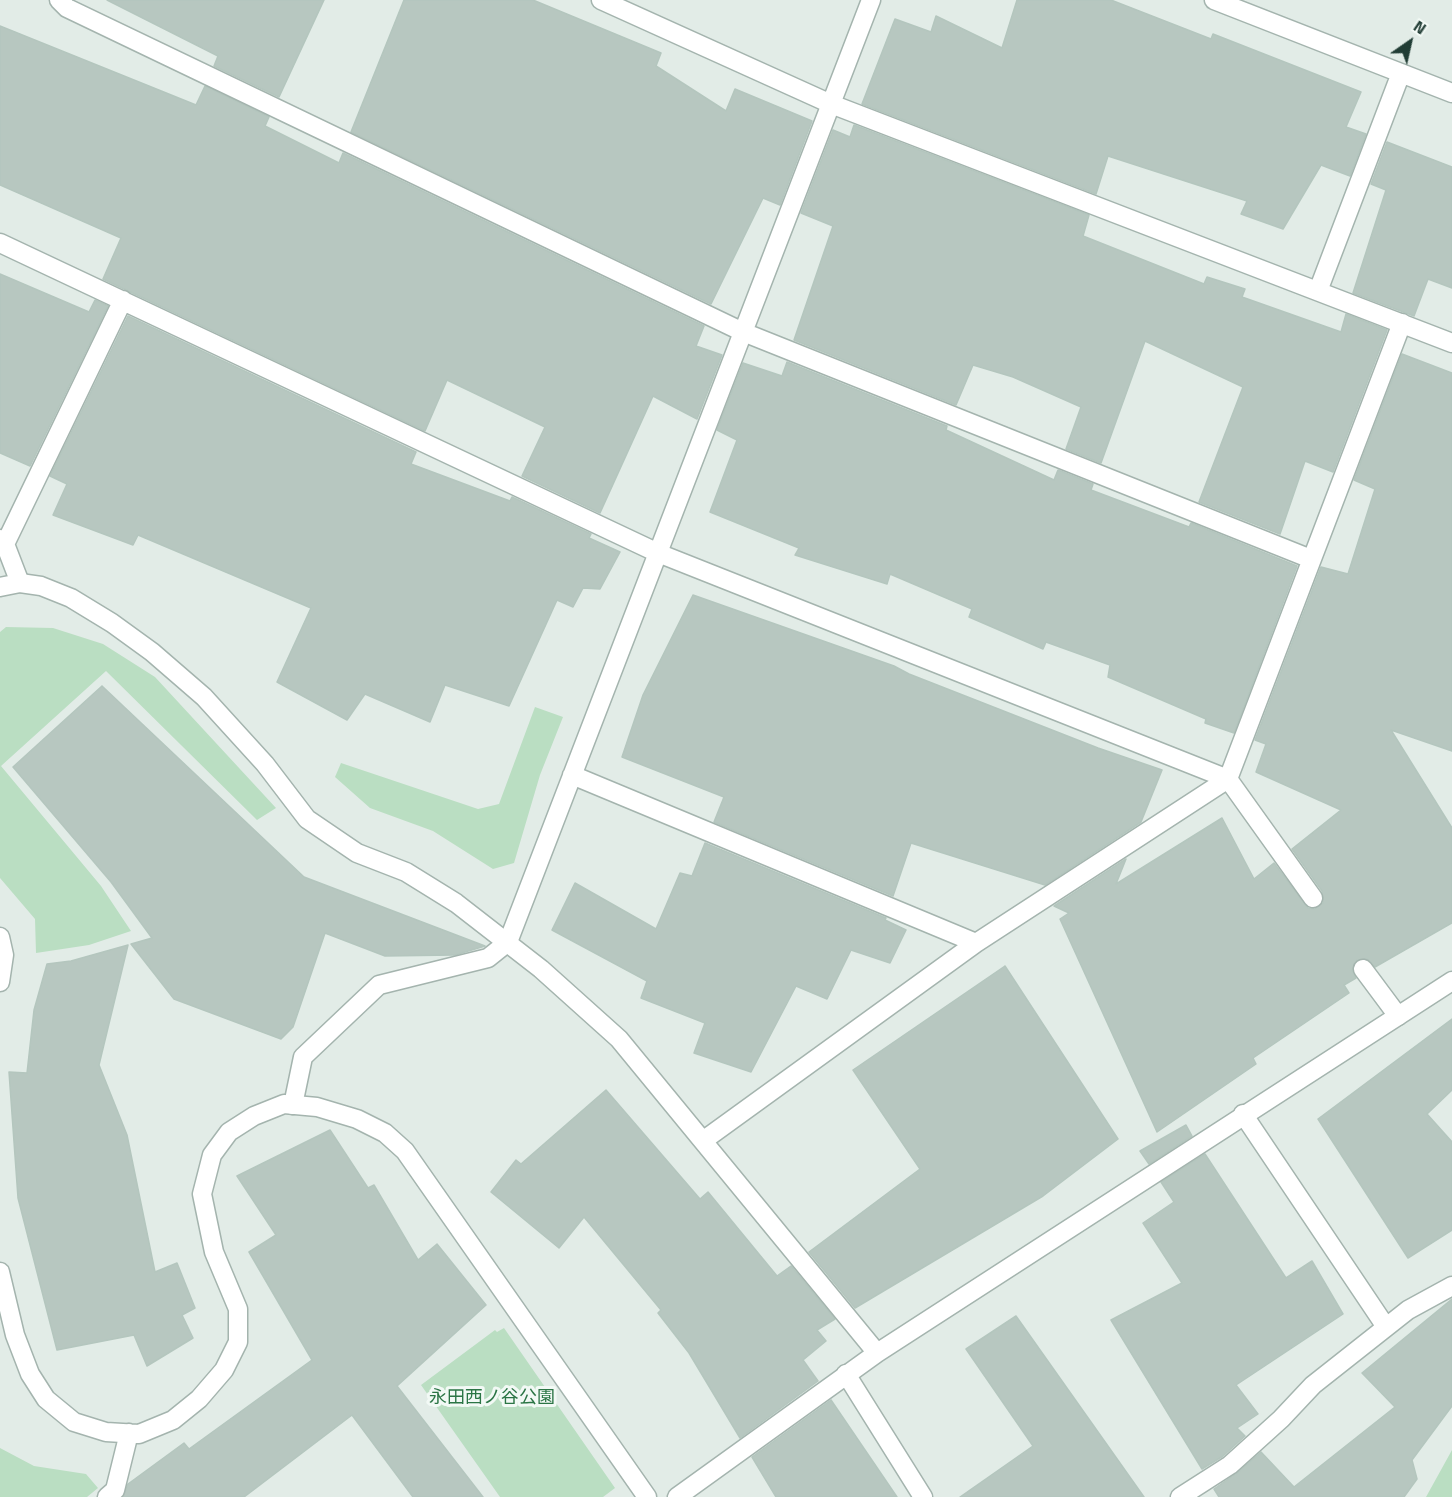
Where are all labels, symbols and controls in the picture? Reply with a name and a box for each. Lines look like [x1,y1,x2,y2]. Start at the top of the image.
north arrow [1380,12,1440,72]
text: N [1409,14,1431,40]
park label: 永田西ノ谷公園 [429,1388,555,1410]

